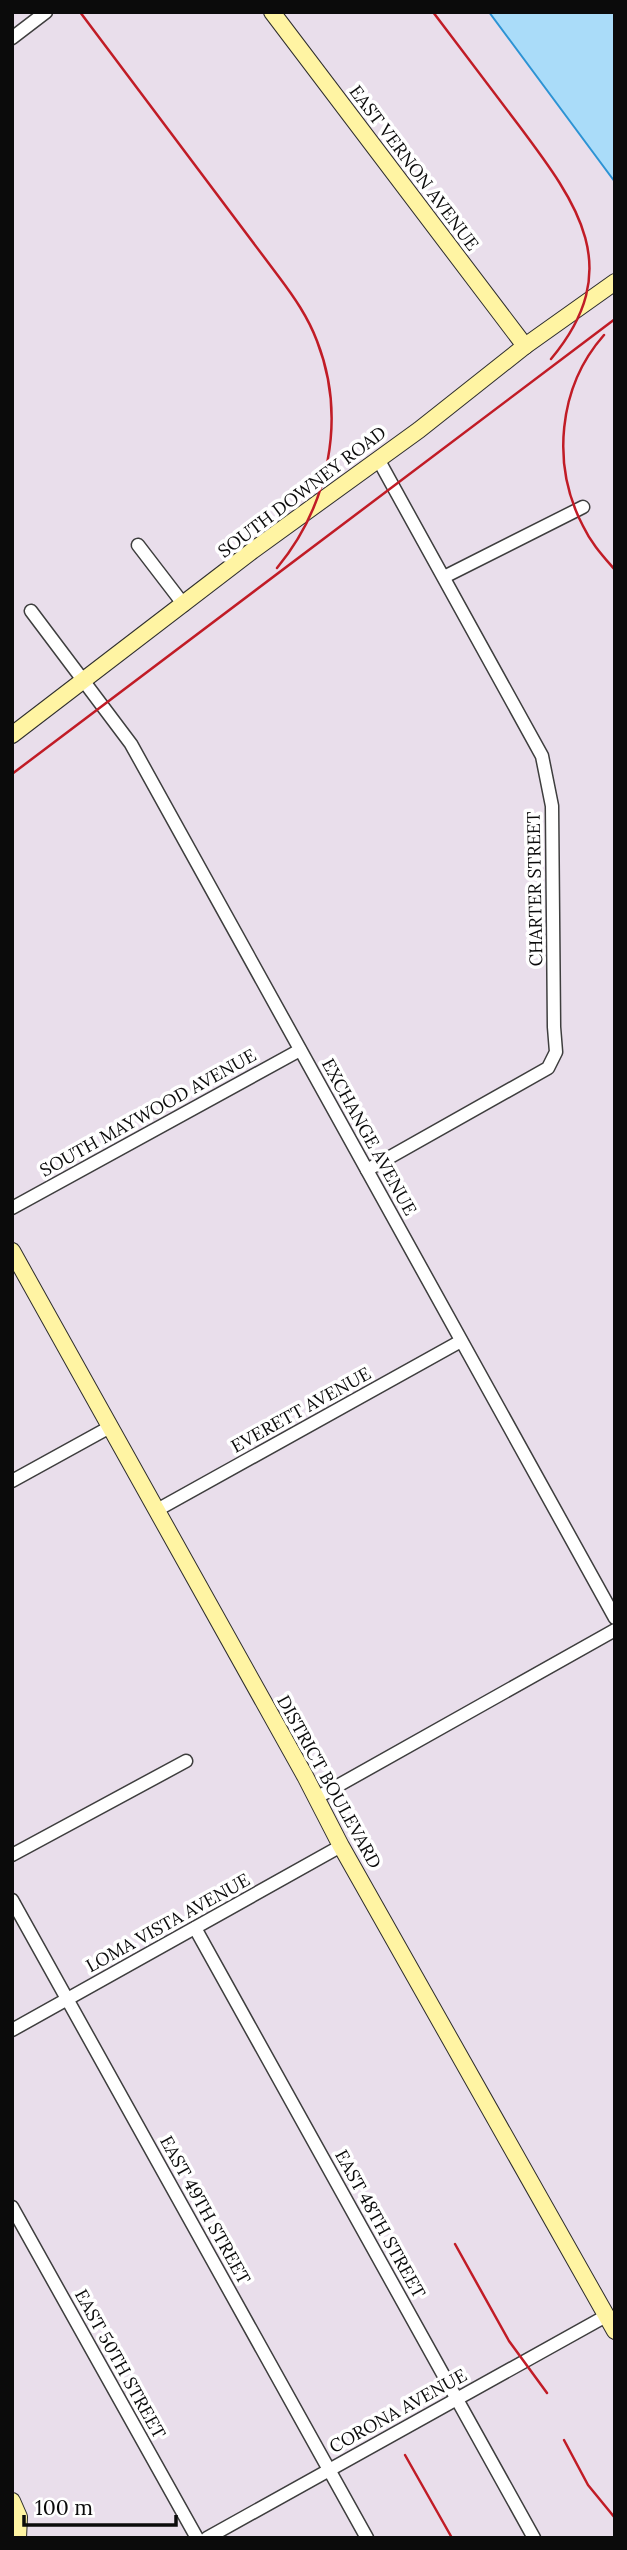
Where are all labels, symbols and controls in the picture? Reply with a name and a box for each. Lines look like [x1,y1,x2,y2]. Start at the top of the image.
street label: EAST VERNON AVENUE [345,80,484,255]
street label: SOUTH DOWNEY ROAD [213,421,390,562]
street label: CHARTER STREET [522,811,547,967]
street label: SOUTH MAYWOOD AVENUE [36,1043,260,1182]
street label: EXCHANGE AVENUE [317,1054,422,1219]
street label: EVERETT AVENUE [227,1362,375,1458]
street label: DISTRICT BOULEVARD [272,1691,387,1872]
street label: LOMA VISTA AVENUE [82,1868,254,1977]
street label: EAST 49TH STREET [155,2131,256,2288]
street label: EAST 48TH STREET [330,2146,431,2302]
street label: EAST 50TH STREET [70,2285,171,2443]
street label: CORONA AVENUE [325,2363,471,2458]
scale bar [24,2484,177,2528]
text: 100 m [35,2494,93,2521]

